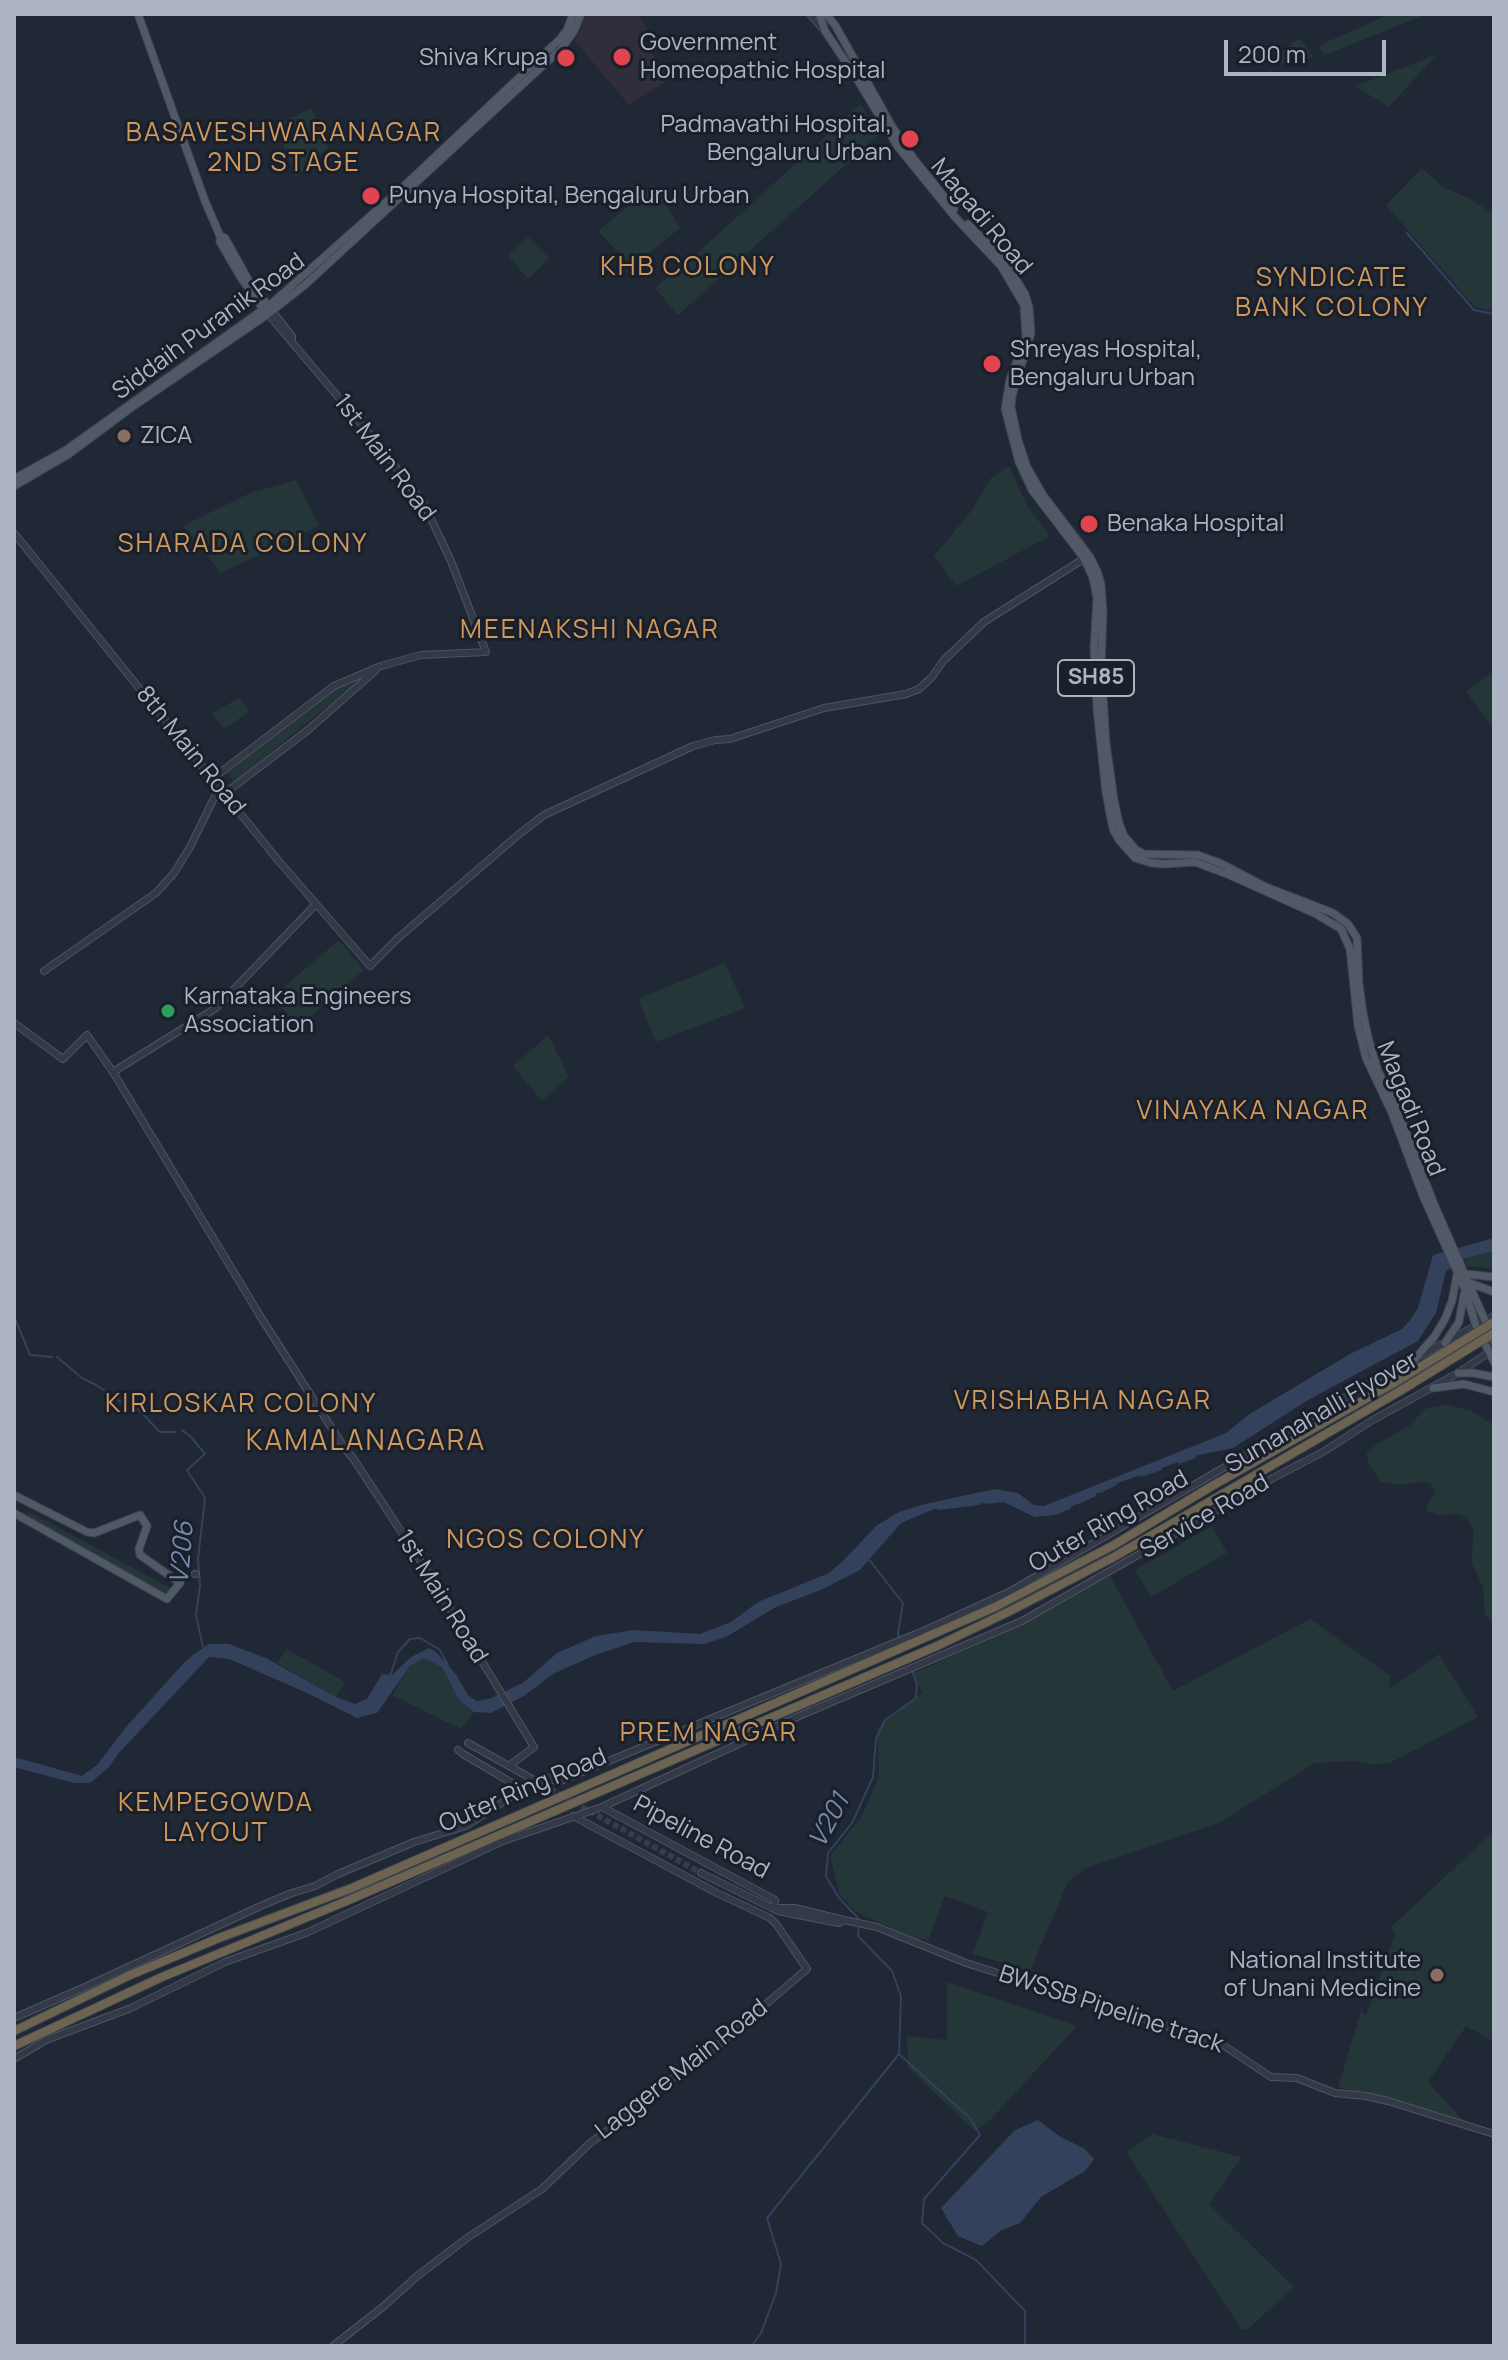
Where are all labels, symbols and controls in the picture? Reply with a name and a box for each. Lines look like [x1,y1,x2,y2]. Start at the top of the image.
scale bar [1228,24,1390,74]
place label: Government Homeopathic Hospital [640,29,886,85]
text: 200 m [1238,37,1306,70]
place label: Shiva Krupa [419,44,548,72]
marker: Government Homeopathic Hospital [611,46,633,68]
marker: Shiva Krupa [555,47,577,69]
place label: Padmavathi Hospital, Bengaluru Urban [660,111,892,167]
district label: BASAVESHWARANAGAR 2ND STAGE [126,118,442,180]
marker: Padmavathi Hospital, Bengaluru Urban [899,128,921,150]
street label: Magadi Road [924,153,1038,281]
place label: Punya Hospital, Bengaluru Urban [389,182,750,210]
marker: Punya Hospital, Bengaluru Urban [360,185,382,207]
street label: Siddaih Puranik Road [107,248,311,406]
district label: KHB COLONY [600,252,776,284]
district label: SYNDICATE BANK COLONY [1235,263,1429,324]
place label: Shreyas Hospital, Bengaluru Urban [1010,336,1202,392]
marker: Shreyas Hospital, Bengaluru Urban [981,353,1003,375]
street label: 1st Main Road [327,389,441,527]
place label: ZICA [140,422,192,450]
marker: ZICA [115,427,133,445]
place label: Benaka Hospital [1107,510,1284,538]
marker: Benaka Hospital [1078,513,1100,535]
district label: SHARADA COLONY [117,529,369,561]
district label: MEENAKSHI NAGAR [460,615,720,647]
road number: SH85 [1058,660,1134,696]
street label: 8th Main Road [129,681,251,821]
place label: Karnataka Engineers Association [184,983,412,1039]
marker: Karnataka Engineers Association [159,1002,177,1020]
street label: Magadi Road [1370,1038,1450,1180]
district label: VINAYAKA NAGAR [1136,1096,1370,1128]
street label: Sumanahalli Flyover [1221,1346,1423,1480]
district label: VRISHABHA NAGAR [954,1386,1212,1418]
district label: KIRLOSKAR COLONY [105,1389,377,1421]
district label: KAMALANAGARA [246,1425,486,1459]
street label: Outer Ring Road [1024,1465,1194,1579]
street label: Service Road [1135,1469,1275,1565]
water label: V206 [165,1521,201,1585]
street label: 1st Main Road [389,1525,493,1669]
district label: NGOS COLONY [446,1525,646,1557]
district label: PREM NAGAR [620,1718,798,1750]
street label: Outer Ring Road [435,1743,611,1839]
district label: KEMPEGOWDA LAYOUT [118,1788,314,1850]
water label: V201 [803,1789,857,1853]
street label: Pipeline Road [628,1790,774,1886]
place label: National Institute of Unani Medicine [1224,1947,1421,2003]
street label: BWSSB Pipeline track [995,1960,1227,2060]
marker: National Institute of Unani Medicine [1428,1966,1446,1984]
street label: Laggere Main Road [590,1994,774,2146]

